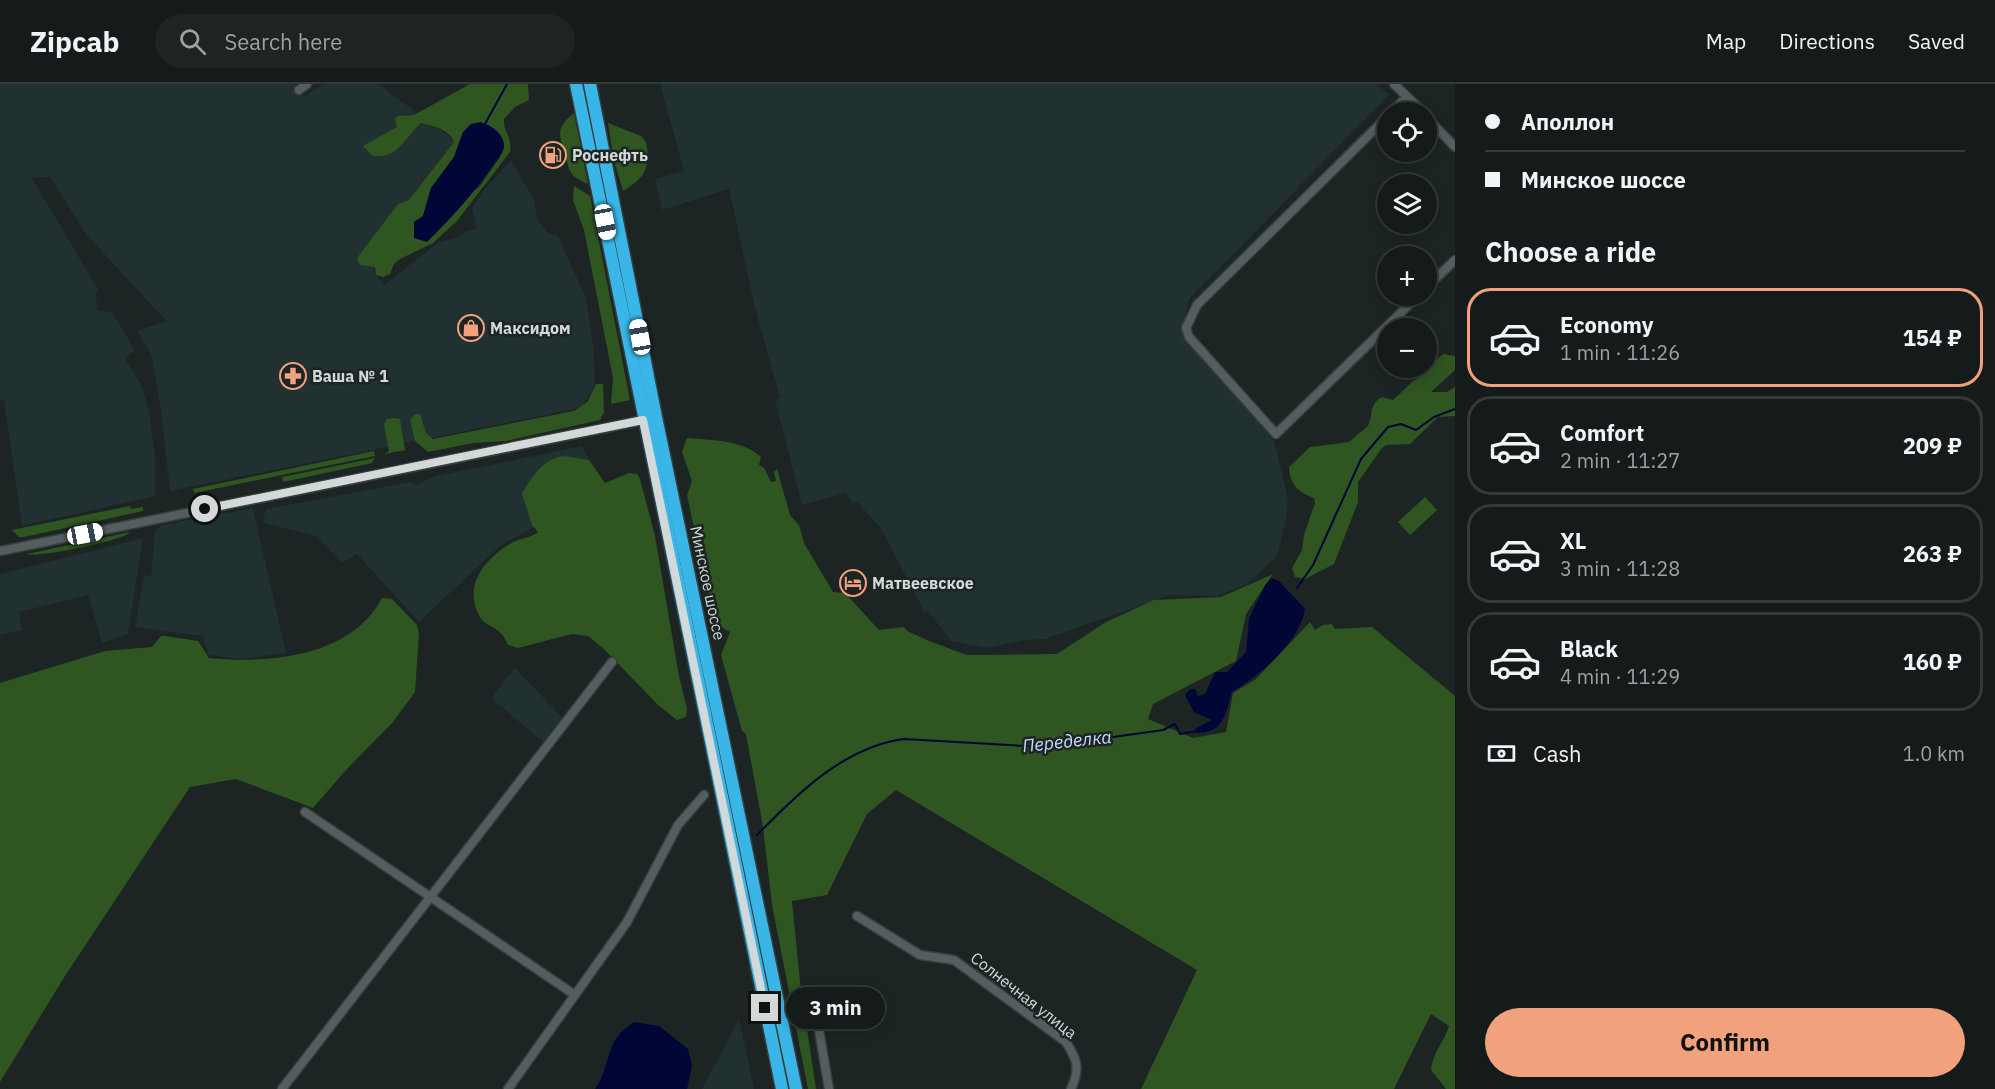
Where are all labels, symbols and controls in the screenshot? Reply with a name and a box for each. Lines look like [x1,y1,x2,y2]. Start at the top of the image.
search box [155,14,575,68]
text: Zipcab [30,23,119,60]
icon: search [176,25,209,58]
text: Search here [224,27,342,56]
text: Map [1706,27,1746,55]
text: Directions [1779,27,1875,55]
text: Saved [1908,27,1965,55]
map controls [1377,102,1437,378]
button: locate [1377,102,1437,162]
text: Аполлон [1521,107,1614,136]
fuel station icon: Роснефть [538,140,568,170]
place label: Роснефть [572,145,648,165]
text: Минское шоссе [1521,165,1686,194]
button: layers [1377,174,1437,234]
car [593,203,617,241]
text: Choose a ride [1485,234,1656,269]
button: + [1377,246,1437,306]
text: Economy [1560,310,1654,339]
icon: car [1488,311,1542,365]
shop icon: Максидом [456,313,486,343]
place label: Максидом [490,318,571,338]
car [628,318,652,356]
button: − [1377,318,1437,378]
text: 154 ₽ [1903,323,1962,352]
text: 1 min · 11:26 [1560,339,1680,366]
pharmacy icon: Ваша № 1 [278,361,308,391]
place label: Ваша № 1 [312,366,389,386]
text: Comfort [1560,418,1644,447]
icon: car [1488,419,1542,473]
text: 209 ₽ [1903,431,1962,460]
text: 2 min · 11:27 [1560,447,1680,474]
route start [191,495,218,522]
car [66,522,104,546]
street label: Минское шоссе [686,524,730,642]
text: XL [1560,526,1586,555]
icon: car [1488,527,1542,581]
text: 263 ₽ [1903,539,1962,568]
text: 3 min · 11:28 [1560,555,1680,582]
hotel icon: Матвеевское [838,568,868,598]
place label: Матвеевское [872,573,974,593]
text: Black [1560,634,1618,663]
icon: car [1488,635,1542,689]
text: 160 ₽ [1903,647,1962,676]
text: 4 min · 11:29 [1560,663,1680,690]
water label: Переделка [1021,725,1113,757]
icon: cash [1485,737,1518,770]
text: Cash [1533,739,1582,768]
text: 1.0 km [1903,740,1965,767]
street label: Солнечная улица [967,947,1081,1043]
callout: 3 min [786,987,885,1029]
route end [751,994,778,1021]
text: 3 min [809,994,862,1021]
button: Confirm [1485,1008,1965,1077]

